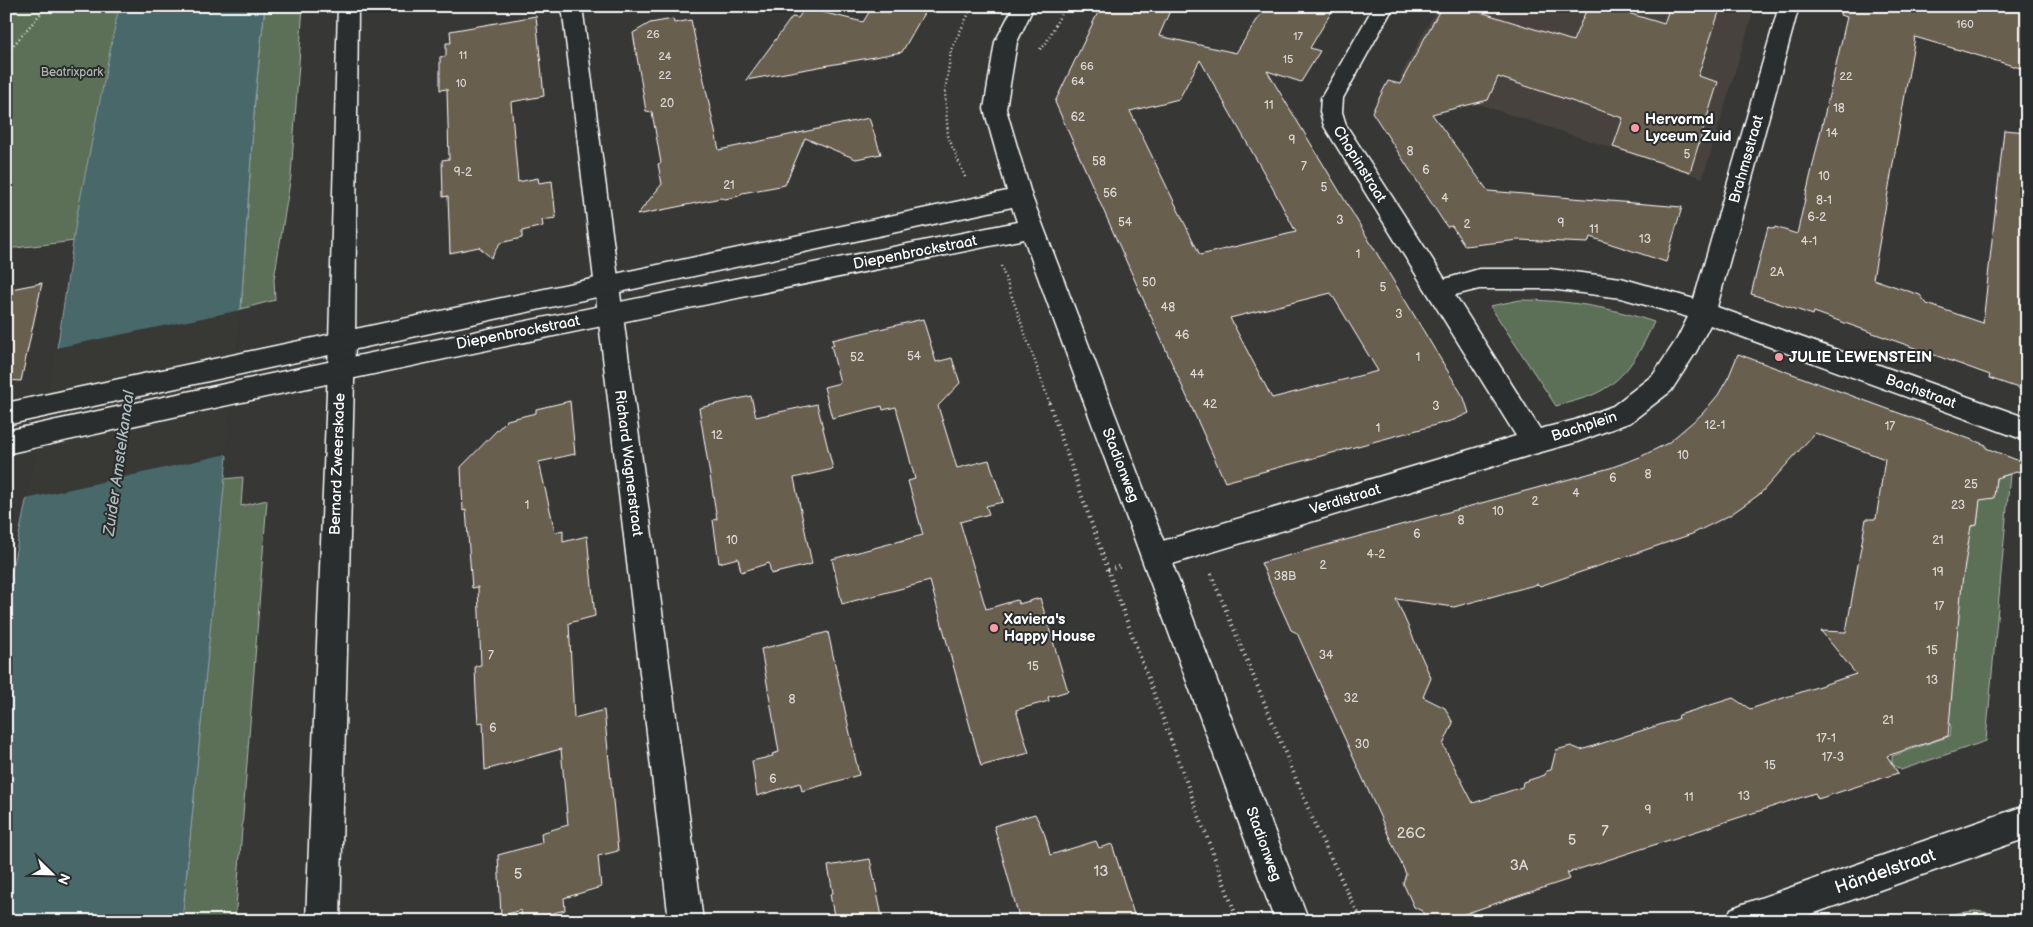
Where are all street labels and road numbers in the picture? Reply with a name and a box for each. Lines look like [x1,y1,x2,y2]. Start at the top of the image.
street label: Brahmsstraat [1725,113,1768,205]
street label: Chopinstraat [1328,122,1391,206]
street label: Diepenbrockstraat [852,231,979,274]
street label: Diepenbrockstraat [455,311,582,354]
street label: Bachstraat [1883,370,1959,413]
street label: Richard Wagnerstraat [610,389,647,538]
street label: Bernard Zweerskade [326,393,349,535]
street label: Bachplein [1549,407,1619,446]
street label: Stadionweg [1098,425,1143,505]
street label: Verdistraat [1307,480,1383,519]
street label: Stadionweg [1241,804,1286,884]
street label: Händelstraat [1832,844,1939,898]

